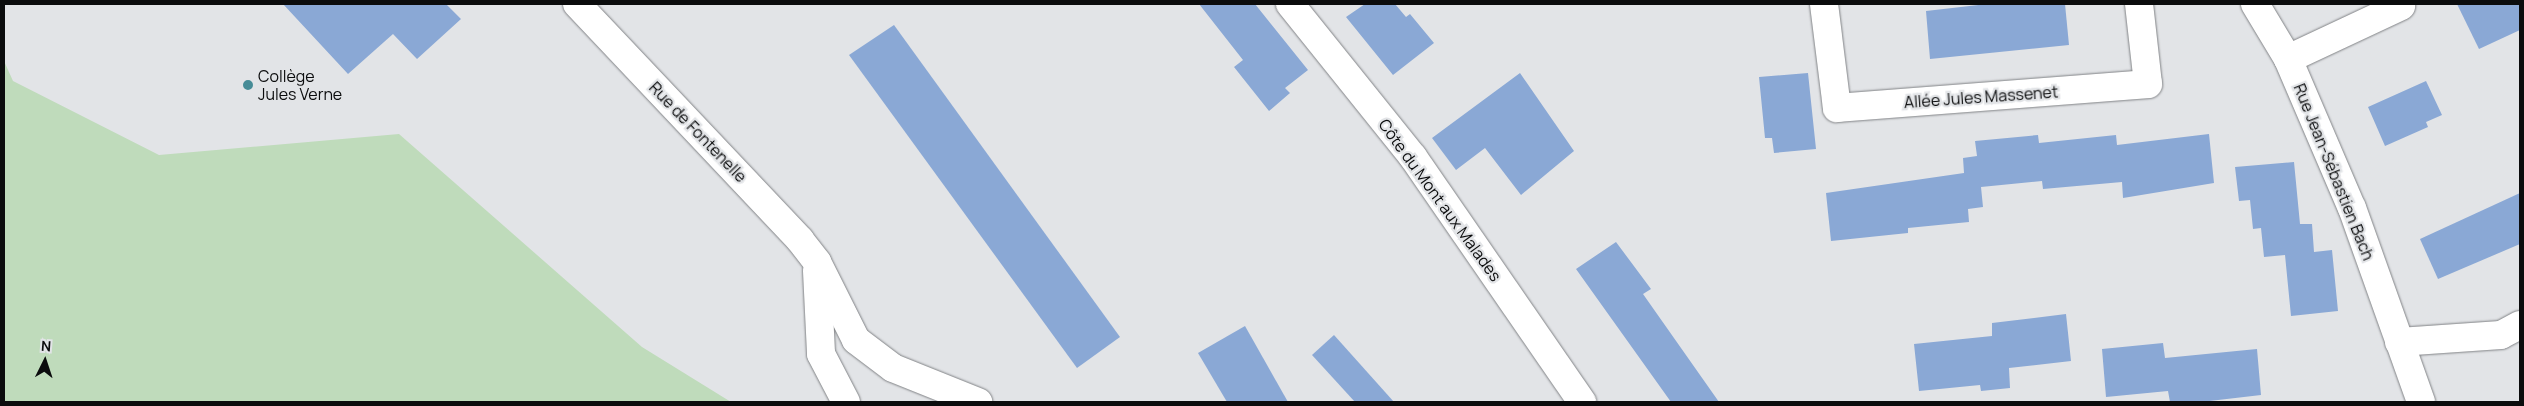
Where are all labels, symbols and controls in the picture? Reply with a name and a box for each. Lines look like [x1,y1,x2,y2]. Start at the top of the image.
place label: Collège Jules Verne [258,66,342,104]
street label: Rue de Fontenelle [645,78,751,186]
marker: Collège Jules Verne [242,79,254,91]
street label: Rue Jean-Sébastien Bach [2290,81,2378,263]
street label: Allée Jules Massenet [1903,82,2059,112]
street label: Côte du Mont aux Malades [1375,115,1505,285]
north arrow [20,336,70,386]
text: N [40,336,52,355]

